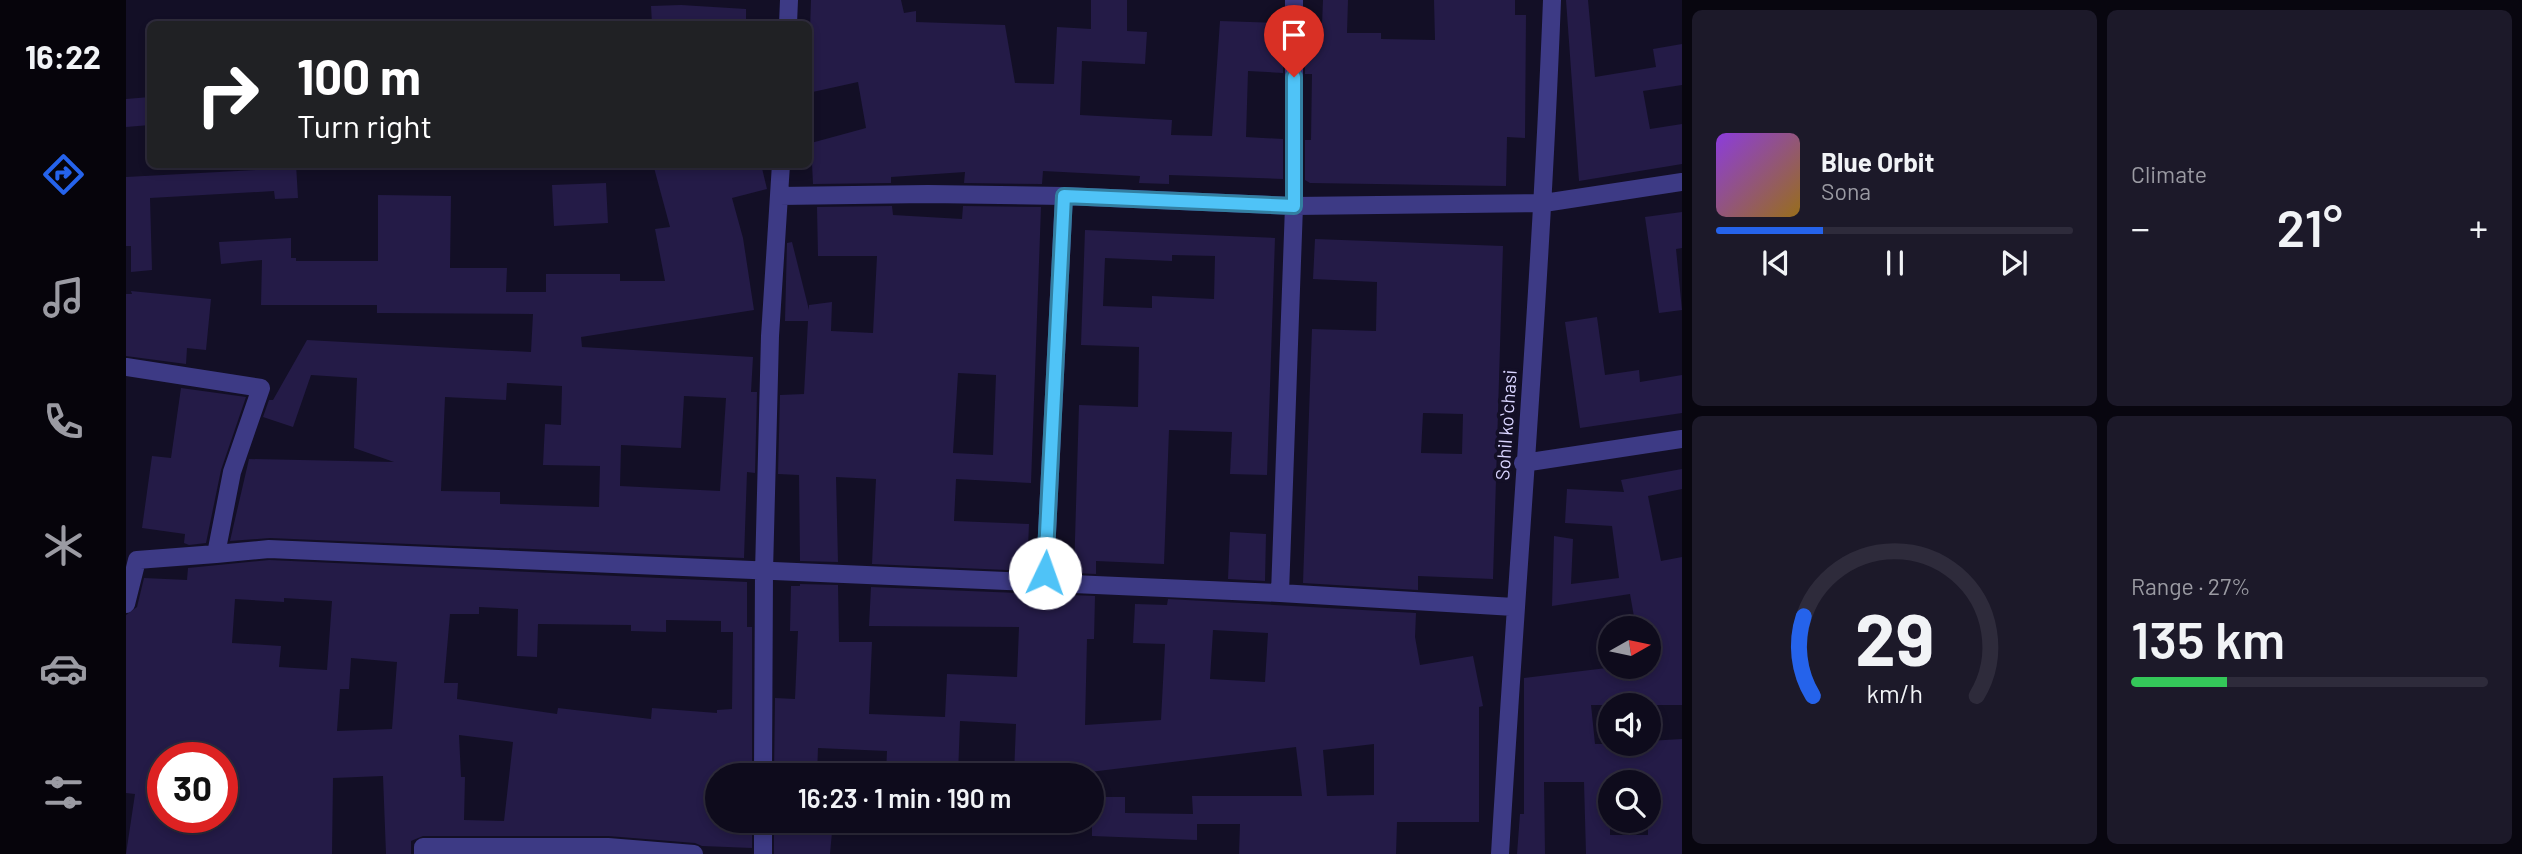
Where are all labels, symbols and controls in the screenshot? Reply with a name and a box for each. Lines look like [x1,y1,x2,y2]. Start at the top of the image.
pin [1264,5,1324,77]
icon: arrive [1275,16,1313,54]
text: 16:22 [25,37,101,75]
text: 100 m [297,46,421,105]
icon: right [182,49,273,140]
text: Turn right [297,106,432,144]
text: Blue Orbit [1821,146,1934,177]
icon: directions [39,150,88,199]
text: Climate [2131,160,2207,188]
text: Sona [1821,177,1871,205]
text: 21° [2276,195,2343,257]
text: − [2131,204,2150,250]
text: + [2469,204,2488,250]
icon: previous [1757,244,1795,282]
icon: pause [1876,244,1914,282]
icon: next [1995,244,2033,282]
icon: music [39,273,88,322]
street label: Sohil koʻchasi [1490,369,1521,481]
icon: phone [39,397,88,446]
icon: climate [39,521,88,570]
position arrow [1008,536,1082,610]
text: Range · 27% [2131,572,2251,600]
text: 29 [1855,593,1934,681]
text: 135 km [2131,607,2285,669]
north arrow [1598,616,1661,679]
map controls [1598,616,1661,833]
icon: car [39,644,88,693]
text: km/h [1866,678,1923,708]
button: sound [1598,693,1661,756]
speed limit sign: 30 [147,742,238,833]
icon: filters [39,768,88,817]
button: search [1598,770,1661,833]
text: 16:23 · 1 min · 190 m [798,782,1011,813]

